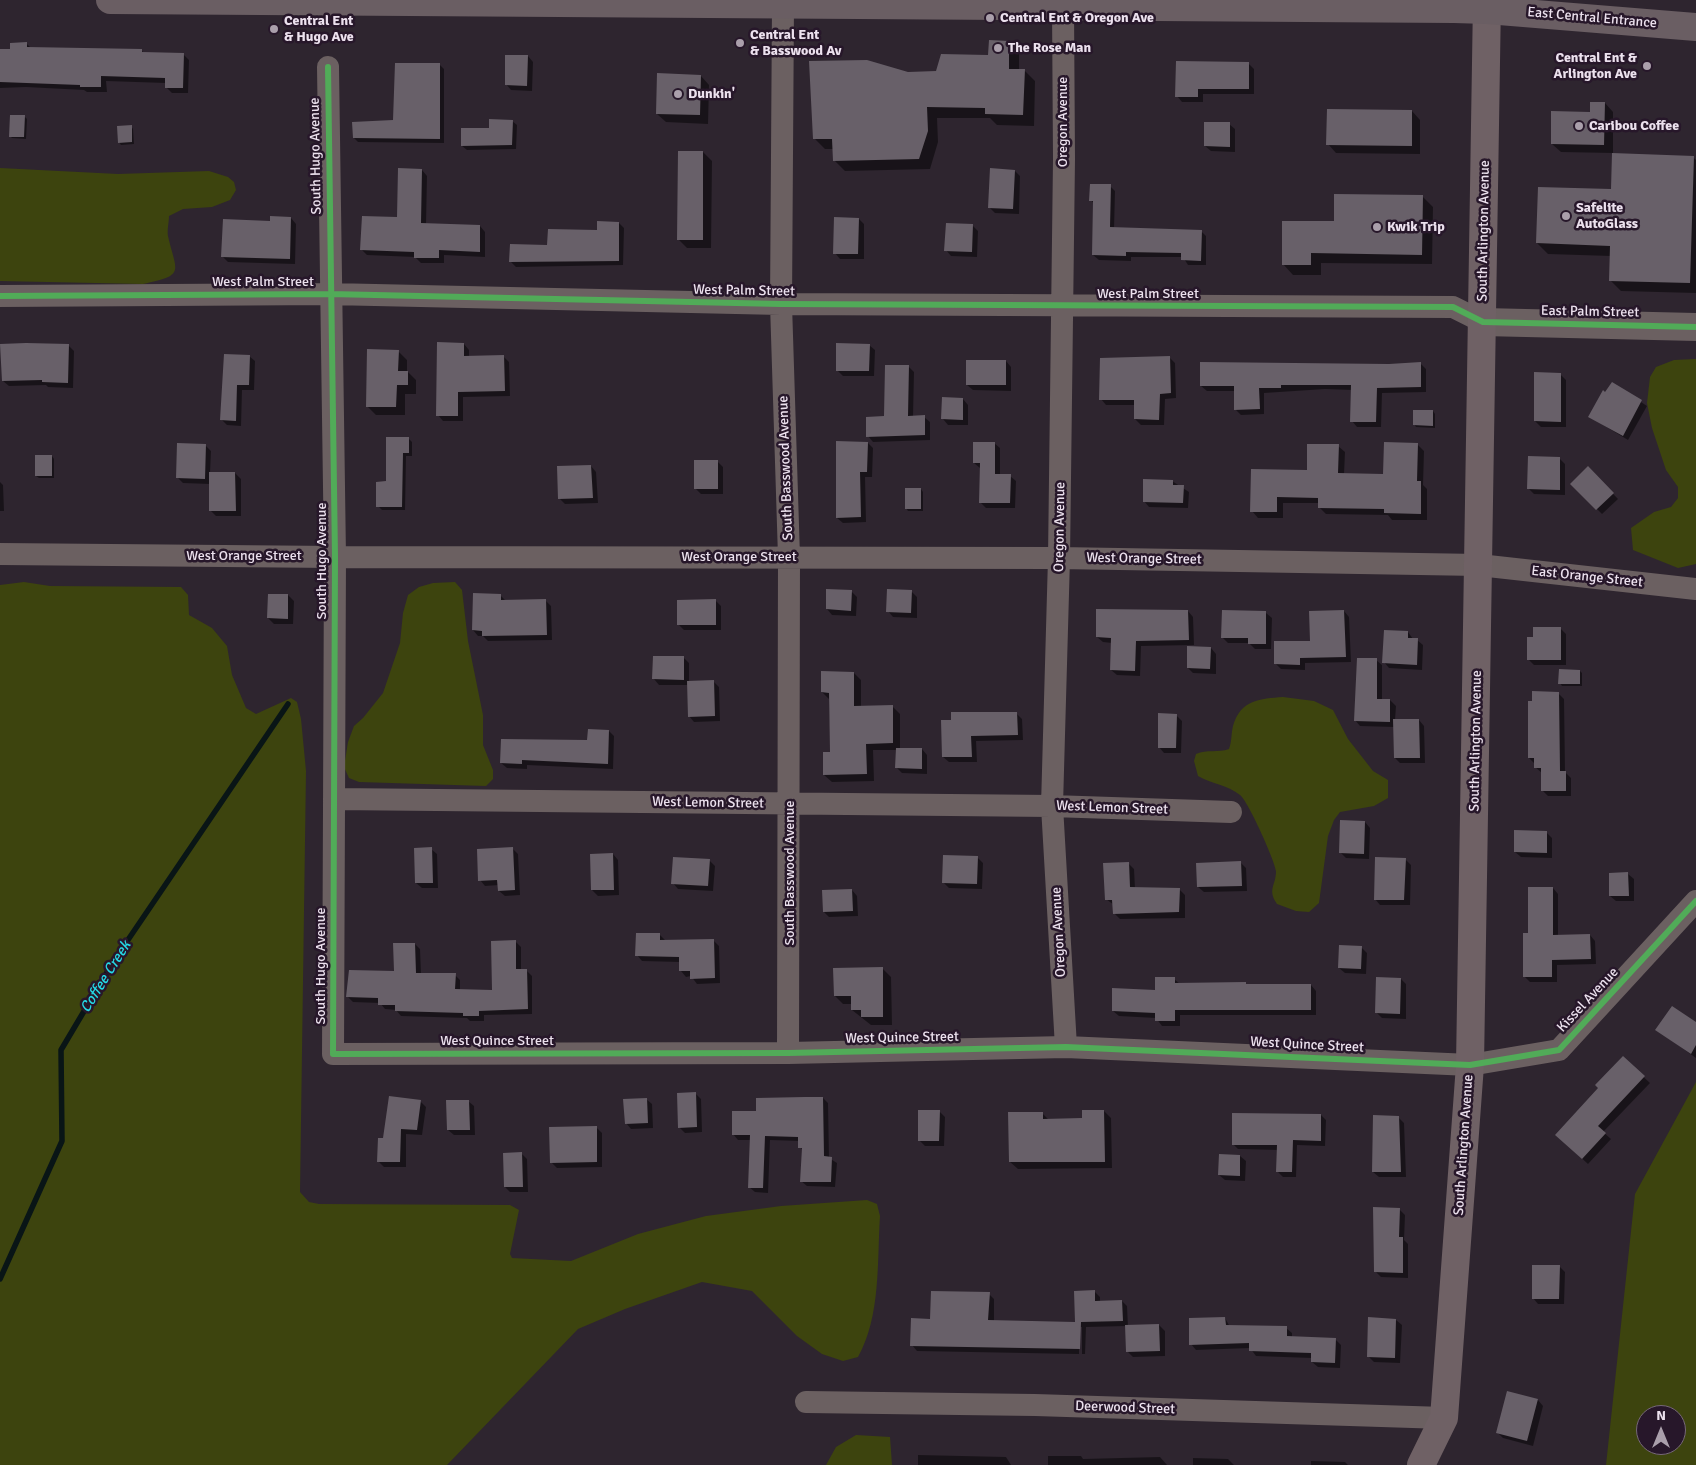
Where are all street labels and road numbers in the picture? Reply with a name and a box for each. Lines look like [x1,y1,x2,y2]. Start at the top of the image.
street label: East Central Entrance [1527,4,1657,32]
street label: Oregon Avenue [1055,77,1071,167]
street label: South Hugo Avenue [307,97,325,215]
street label: South Arlington Avenue [1474,160,1494,302]
street label: West Palm Street [212,274,314,290]
street label: West Palm Street [693,282,795,300]
street label: West Palm Street [1097,286,1199,302]
street label: East Palm Street [1541,303,1639,321]
street label: South Basswood Avenue [775,395,797,541]
street label: Oregon Avenue [1051,482,1069,572]
street label: South Hugo Avenue [314,503,330,619]
street label: West Orange Street [186,548,302,564]
street label: West Orange Street [681,549,797,565]
street label: West Orange Street [1086,550,1202,568]
street label: East Orange Street [1530,563,1644,591]
street label: South Arlington Avenue [1466,670,1486,812]
street label: West Lemon Street [652,794,764,812]
street label: West Lemon Street [1056,798,1168,818]
street label: South Basswood Avenue [782,801,798,945]
street label: Oregon Avenue [1048,886,1070,978]
street label: South Hugo Avenue [313,908,329,1024]
street label: Kissel Avenue [1554,964,1622,1036]
street label: West Quince Street [845,1029,959,1047]
street label: West Quince Street [440,1033,554,1049]
street label: West Quince Street [1250,1034,1364,1056]
street label: South Arlington Avenue [1451,1074,1477,1216]
street label: Deerwood Street [1075,1398,1175,1418]

